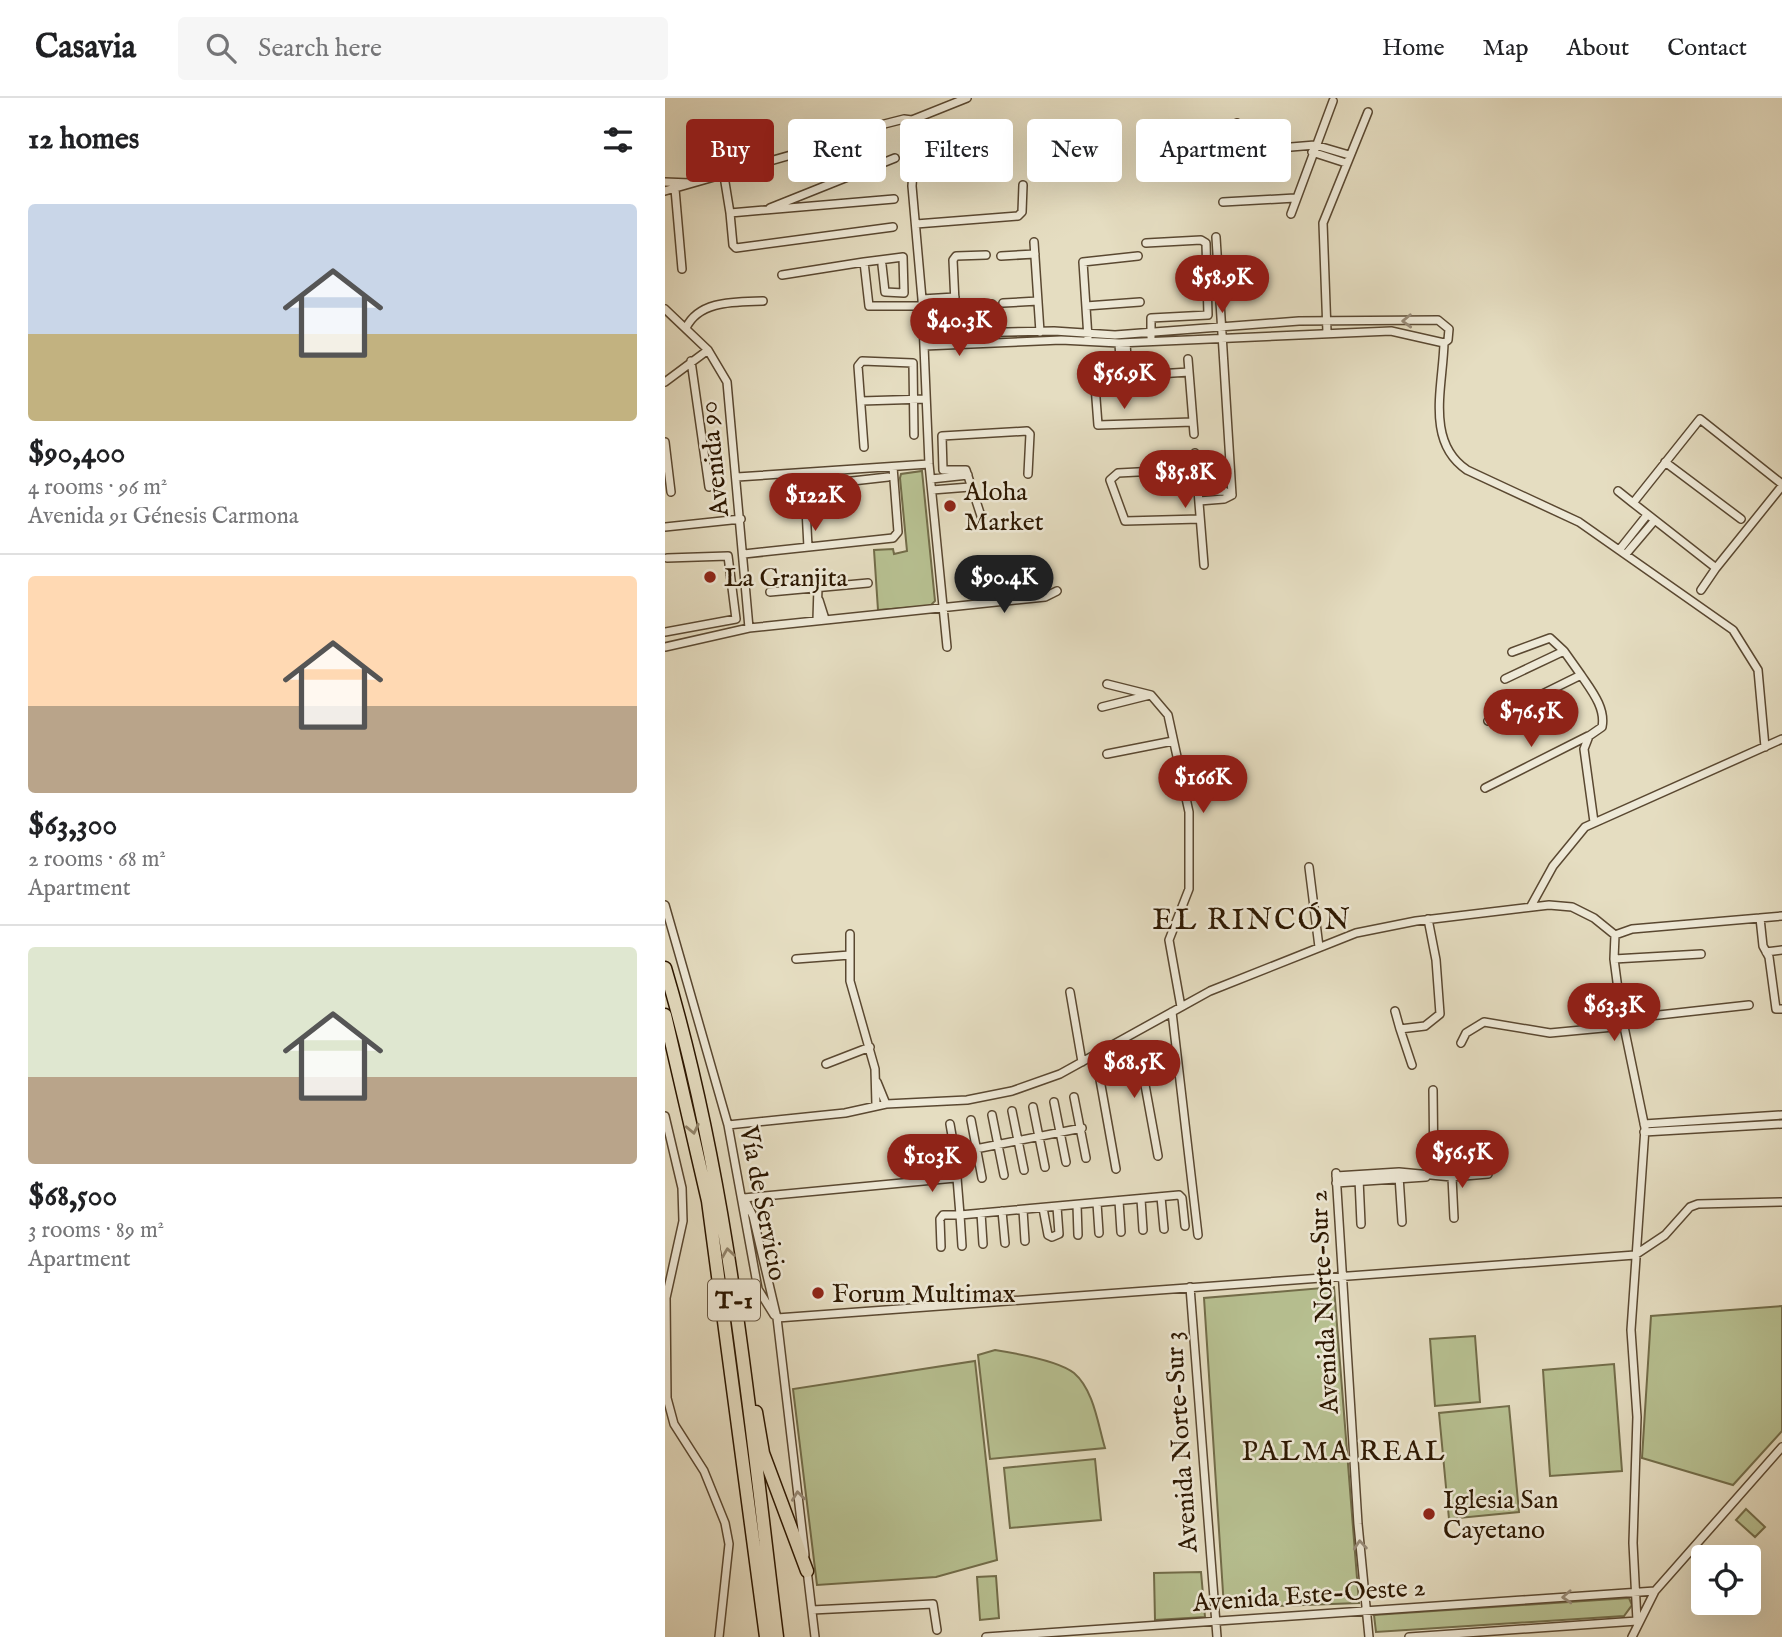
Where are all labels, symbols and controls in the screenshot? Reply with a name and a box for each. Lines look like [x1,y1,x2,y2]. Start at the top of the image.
search box [178,17,668,80]
text: Casavia [35,27,136,69]
icon: search [202,29,240,67]
text: Search here [258,32,382,65]
text: Home [1382,33,1445,64]
text: Map [1483,33,1529,64]
text: About [1567,33,1629,64]
text: Contact [1667,33,1747,64]
chip: Buy [686,119,774,182]
chip: Rent [788,119,886,182]
chip: Filters [900,119,1013,182]
chip: New [1027,119,1122,182]
chip: Apartment [1136,119,1291,182]
text: 12 homes [28,121,139,159]
icon: filters [599,121,637,159]
icon: home [270,250,396,376]
pin: $58.9K [1165,256,1279,315]
text: $58.9K [1191,263,1253,292]
pin: $40.3K [902,299,1016,358]
text: $40.3K [926,306,992,335]
one-way arrow [1402,313,1412,329]
pin: $56.9K [1067,352,1181,411]
text: $56.9K [1093,359,1155,388]
street label: Avenida 90 [692,399,737,519]
text: $90,400 [28,435,125,473]
pin: $85.8K [1128,450,1242,510]
text: $85.8K [1155,458,1215,487]
text: 4 rooms · 96 m² [28,473,167,502]
pin: $122K [766,474,864,533]
place label: Aloha Market [963,476,1044,539]
text: $122K [785,481,845,510]
marker: Aloha Market [942,498,958,514]
text: Avenida 91 Génesis Carmona [28,502,299,531]
pin: $90.4K [947,556,1061,615]
place label: La Granjita [724,562,849,595]
text: $90.4K [970,563,1038,592]
marker: La Granjita [702,569,718,585]
icon: home [270,622,396,748]
pin: $76.5K [1474,690,1588,749]
text: $76.5K [1499,697,1563,726]
pin: $166K [1154,756,1252,815]
text: $166K [1174,763,1232,792]
text: $63,300 [28,807,117,845]
text: 2 rooms · 68 m² [28,845,166,874]
text: Apartment [28,874,131,903]
district label: EL RINCÓN [1152,902,1352,940]
pin: $63.3K [1557,984,1671,1043]
text: $63.3K [1583,991,1645,1020]
icon: home [270,993,396,1119]
pin: $68.5K [1077,1040,1191,1100]
text: $68.5K [1103,1048,1165,1077]
street label: Vía de Servicio [731,1122,794,1283]
one-way arrow [684,1123,699,1135]
pin: $56.5K [1405,1130,1519,1190]
pin: $103K [883,1134,981,1194]
text: $56.5K [1432,1138,1492,1167]
text: $103K [903,1142,961,1171]
text: $68,500 [28,1178,117,1216]
street label: Avenida Norte-Sur 2 [1302,1189,1347,1416]
text: 3 rooms · 89 m² [28,1216,164,1245]
text: Apartment [28,1245,131,1274]
one-way arrow [720,1248,735,1259]
place label: Forum Multimax [832,1278,1016,1311]
road number: T-1 [708,1280,760,1320]
marker: Forum Multimax [810,1285,826,1301]
street label: Avenida Norte-Sur 3 [1157,1330,1206,1555]
district label: PALMA REAL [1241,1435,1447,1470]
place label: Iglesia San Cayetano [1443,1484,1559,1547]
one-way arrow [791,1490,806,1502]
marker: Iglesia San Cayetano [1421,1506,1437,1522]
one-way arrow [1353,1539,1368,1550]
map controls [1691,1545,1761,1615]
button: locate [1691,1545,1761,1615]
street label: Avenida Este-Oeste 2 [1191,1571,1427,1620]
one-way arrow [1562,1589,1573,1604]

